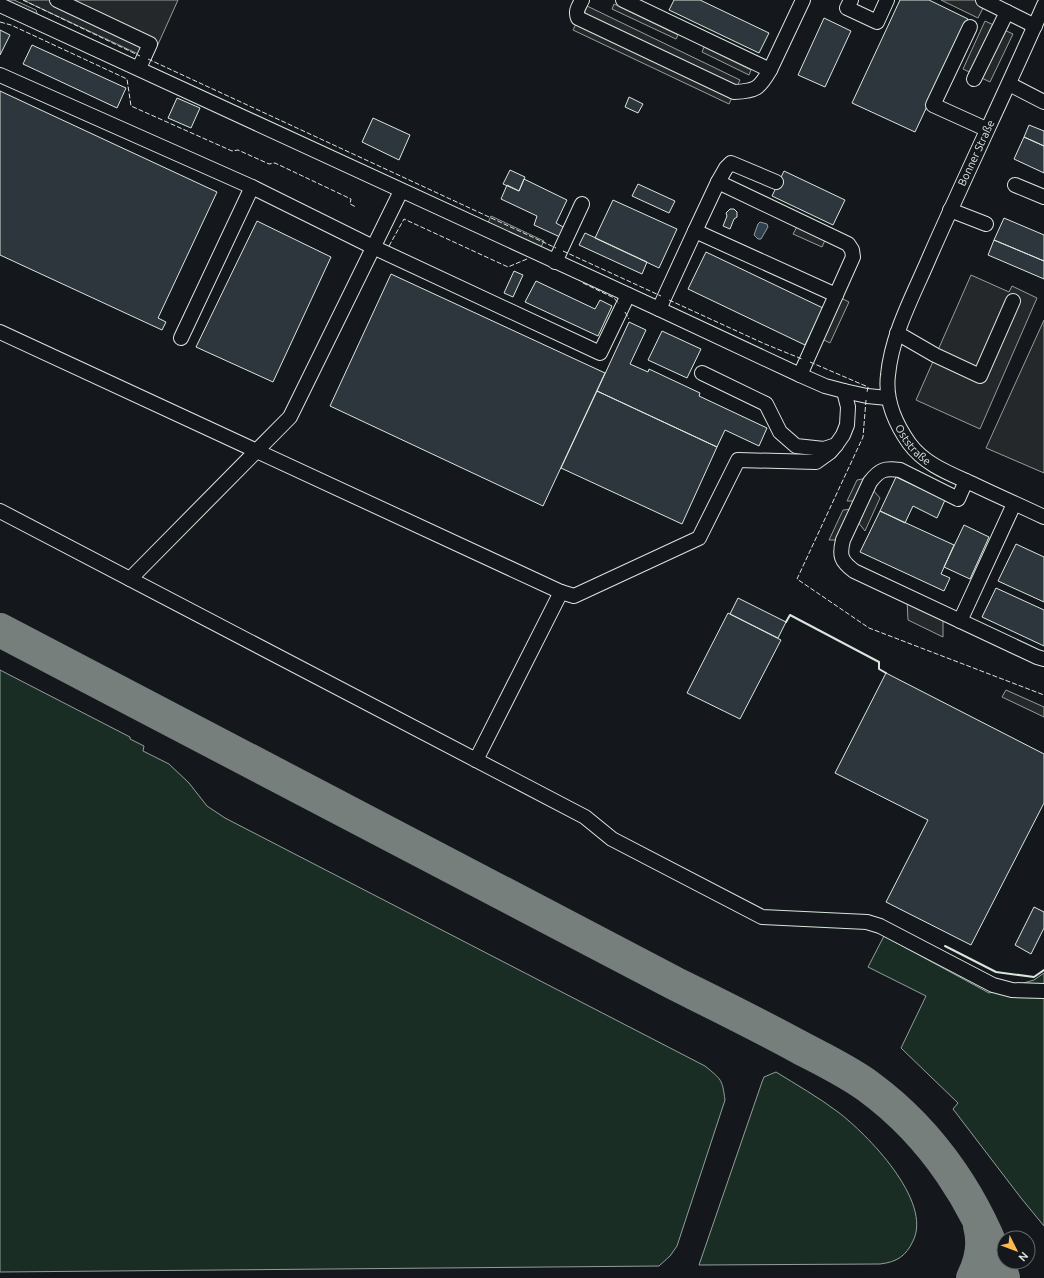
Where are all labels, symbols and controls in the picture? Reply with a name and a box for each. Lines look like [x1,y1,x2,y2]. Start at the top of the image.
street label: Bonner Straße [955,118,997,188]
street label: Oststraße [893,422,933,467]
north arrow [996,1230,1036,1270]
text: N [1016,1250,1031,1264]

